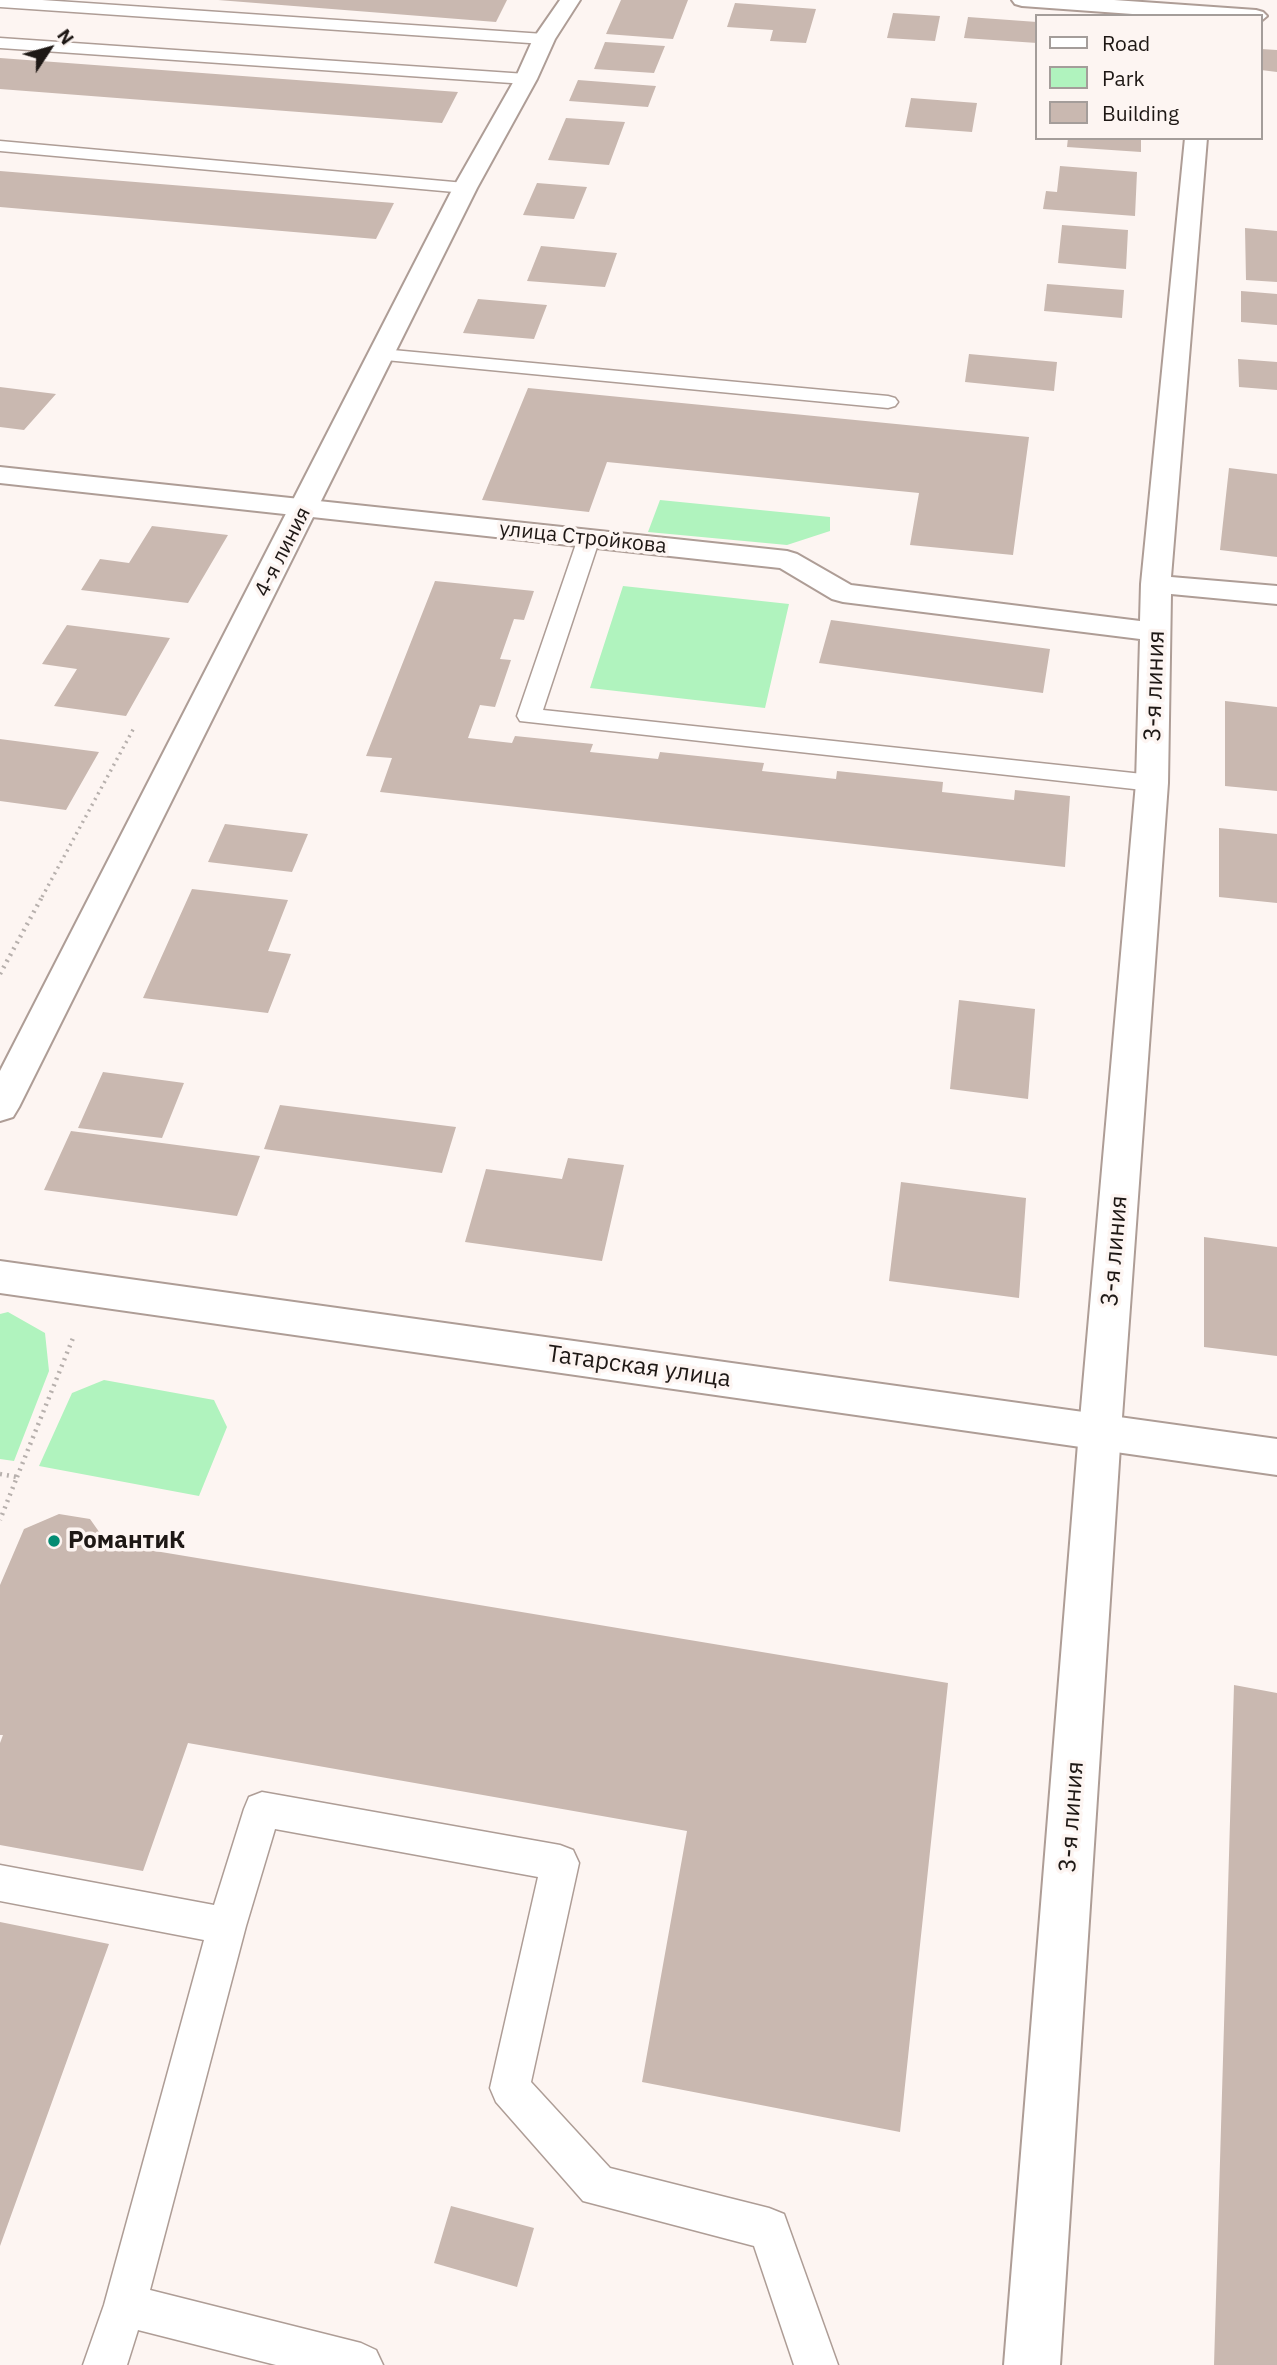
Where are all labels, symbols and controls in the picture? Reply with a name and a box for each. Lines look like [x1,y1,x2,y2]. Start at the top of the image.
north arrow [14,14,84,84]
legend [1036,14,1263,140]
text: N [52,24,80,49]
text: Road [1102,29,1150,57]
text: Park [1102,64,1145,92]
text: Building [1102,99,1179,127]
street label: 4-я линия [250,503,316,601]
street label: улица Стройкова [498,517,668,559]
street label: 3-я линия [1139,630,1171,742]
street label: 3-я линия [1096,1194,1134,1308]
street label: Татарская улица [545,1340,733,1394]
place label: РомантиК [68,1527,185,1555]
marker: РомантиК [46,1533,62,1549]
street label: 3-я линия [1054,1761,1090,1873]

